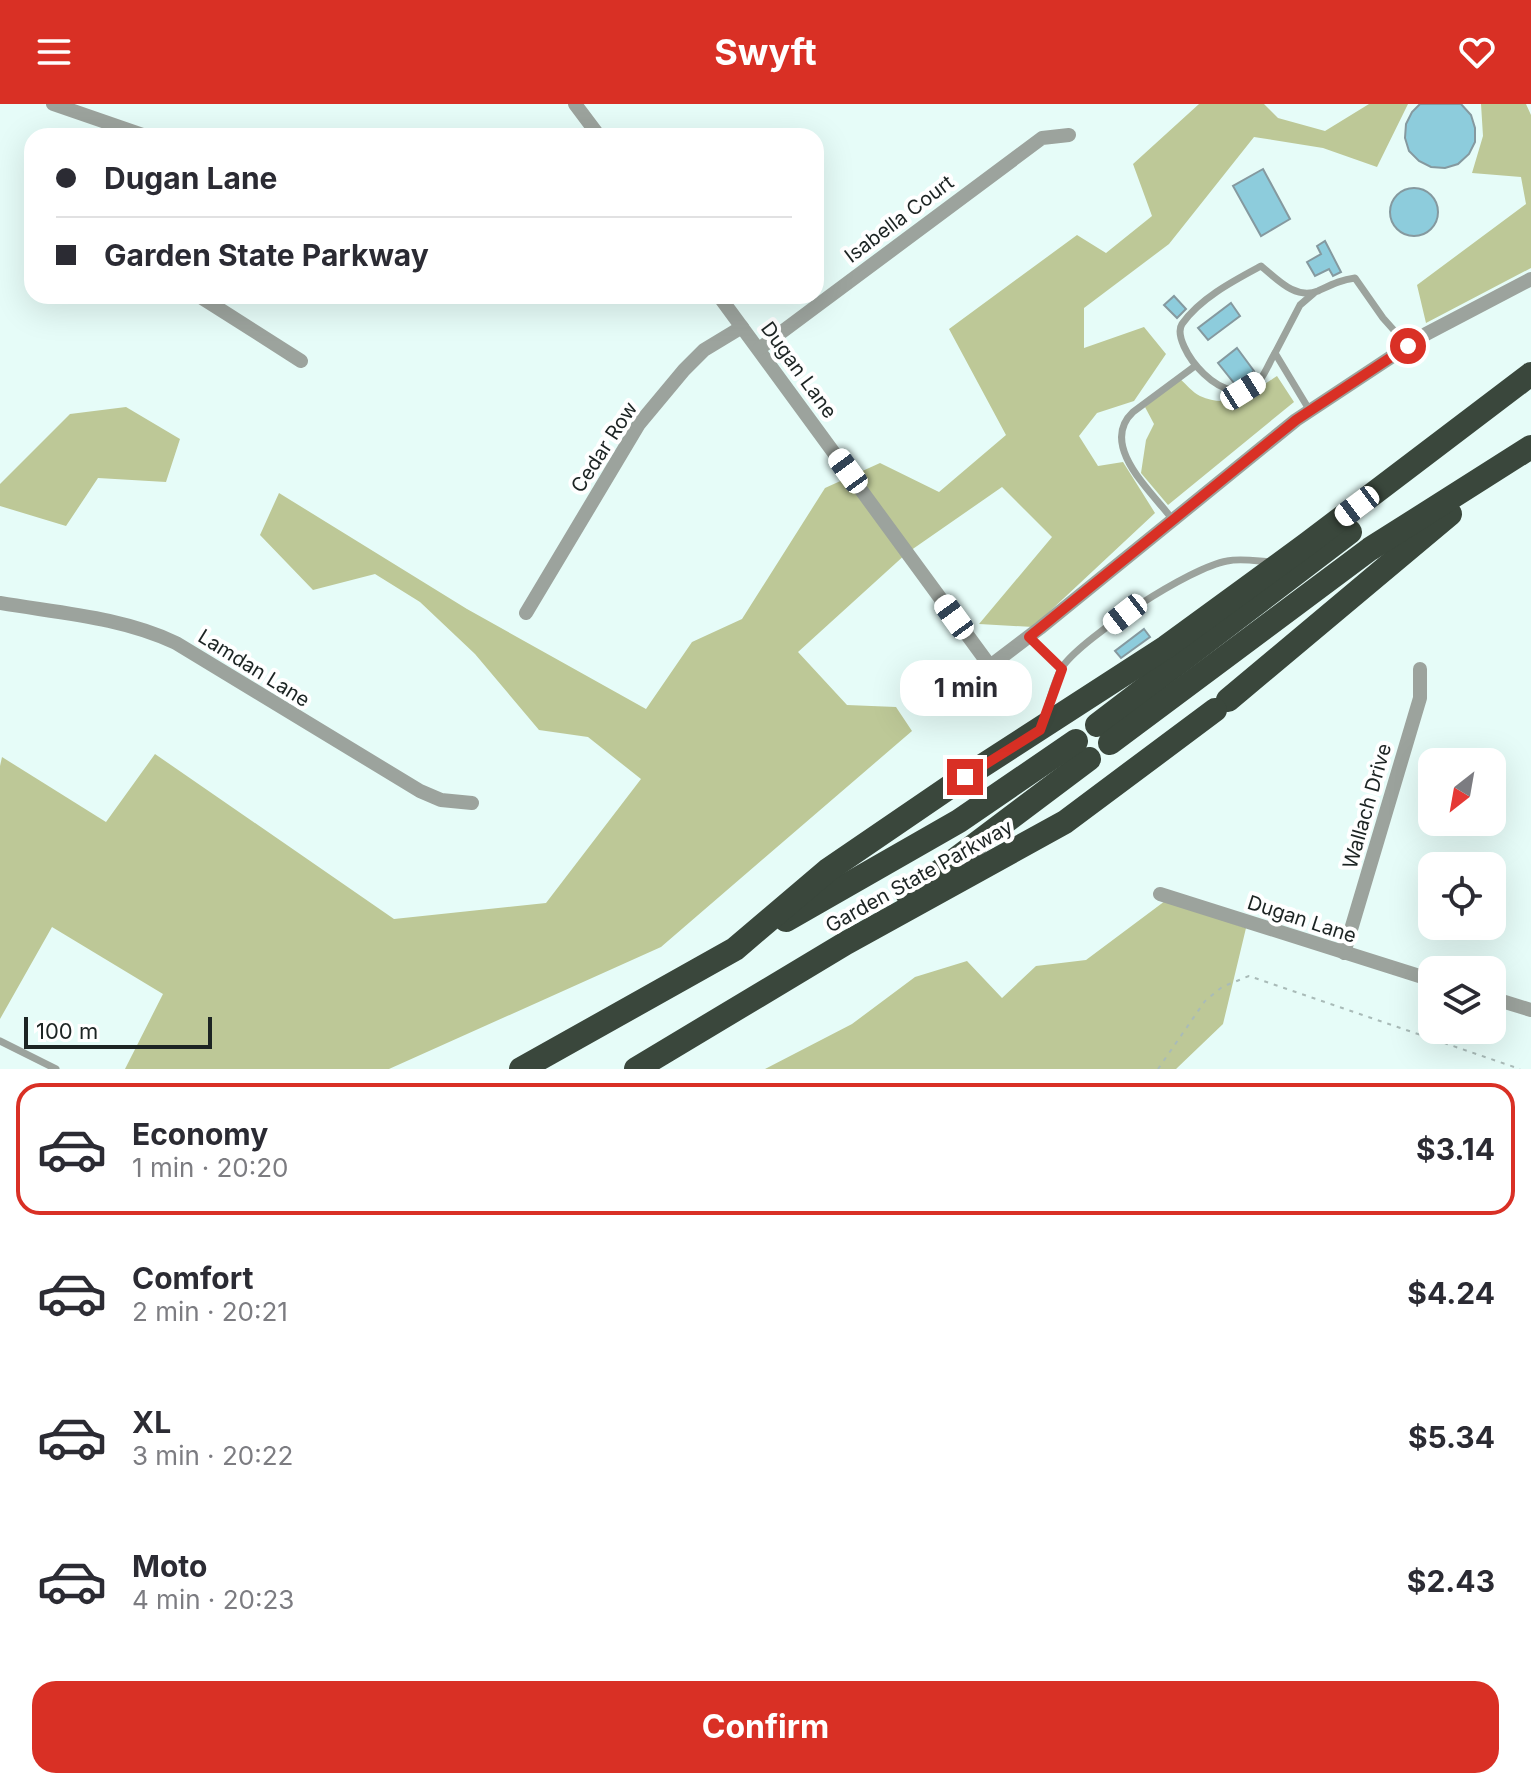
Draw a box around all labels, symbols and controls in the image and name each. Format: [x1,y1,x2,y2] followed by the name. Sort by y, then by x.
[32,30,76,74] icon: menu
[714,30,817,74] text: Swyft
[1455,30,1499,74] icon: heart
[104,160,277,196] text: Dugan Lane
[840,170,959,268] street label: Isabella Court
[104,237,429,273] text: Garden State Parkway
[756,317,842,423] street label: Dugan Lane
[1390,328,1426,364] route start
[1216,368,1270,414] car
[566,397,642,497] street label: Cedar Row
[824,445,872,497] car
[1331,482,1383,530] car
[1099,590,1151,638] car
[930,591,978,643] car
[194,624,314,712] street label: Lamdan Lane
[899,661,1031,717] callout: 1 min
[934,672,998,703] text: 1 min
[1338,741,1396,871] street label: Wallach Drive
[1418,748,1506,836] north arrow
[1418,748,1506,1044] map controls
[947,759,983,795] route end
[821,815,1017,937] street label: Garden State Parkway
[1418,852,1506,940] button: locate
[1244,890,1360,948] street label: Dugan Lane
[1418,956,1506,1044] button: layers
[24,1013,212,1049] scale bar
[36,1018,98,1044] text: 100 m
[36,1113,108,1185] icon: car
[132,1116,268,1152] text: Economy
[1416,1131,1495,1167] text: $3.14
[132,1152,288,1183] text: 1 min · 20:20
[36,1257,108,1329] icon: car
[132,1260,253,1296] text: Comfort
[1407,1275,1495,1311] text: $4.24
[132,1296,288,1327] text: 2 min · 20:21
[36,1401,108,1473] icon: car
[132,1404,171,1440] text: XL
[1408,1419,1495,1455] text: $5.34
[132,1440,293,1471] text: 3 min · 20:22
[36,1545,108,1617] icon: car
[132,1548,207,1584] text: Moto
[1407,1563,1495,1599] text: $2.43
[132,1584,294,1615] text: 4 min · 20:23
[32,1681,1499,1773] button: Confirm

